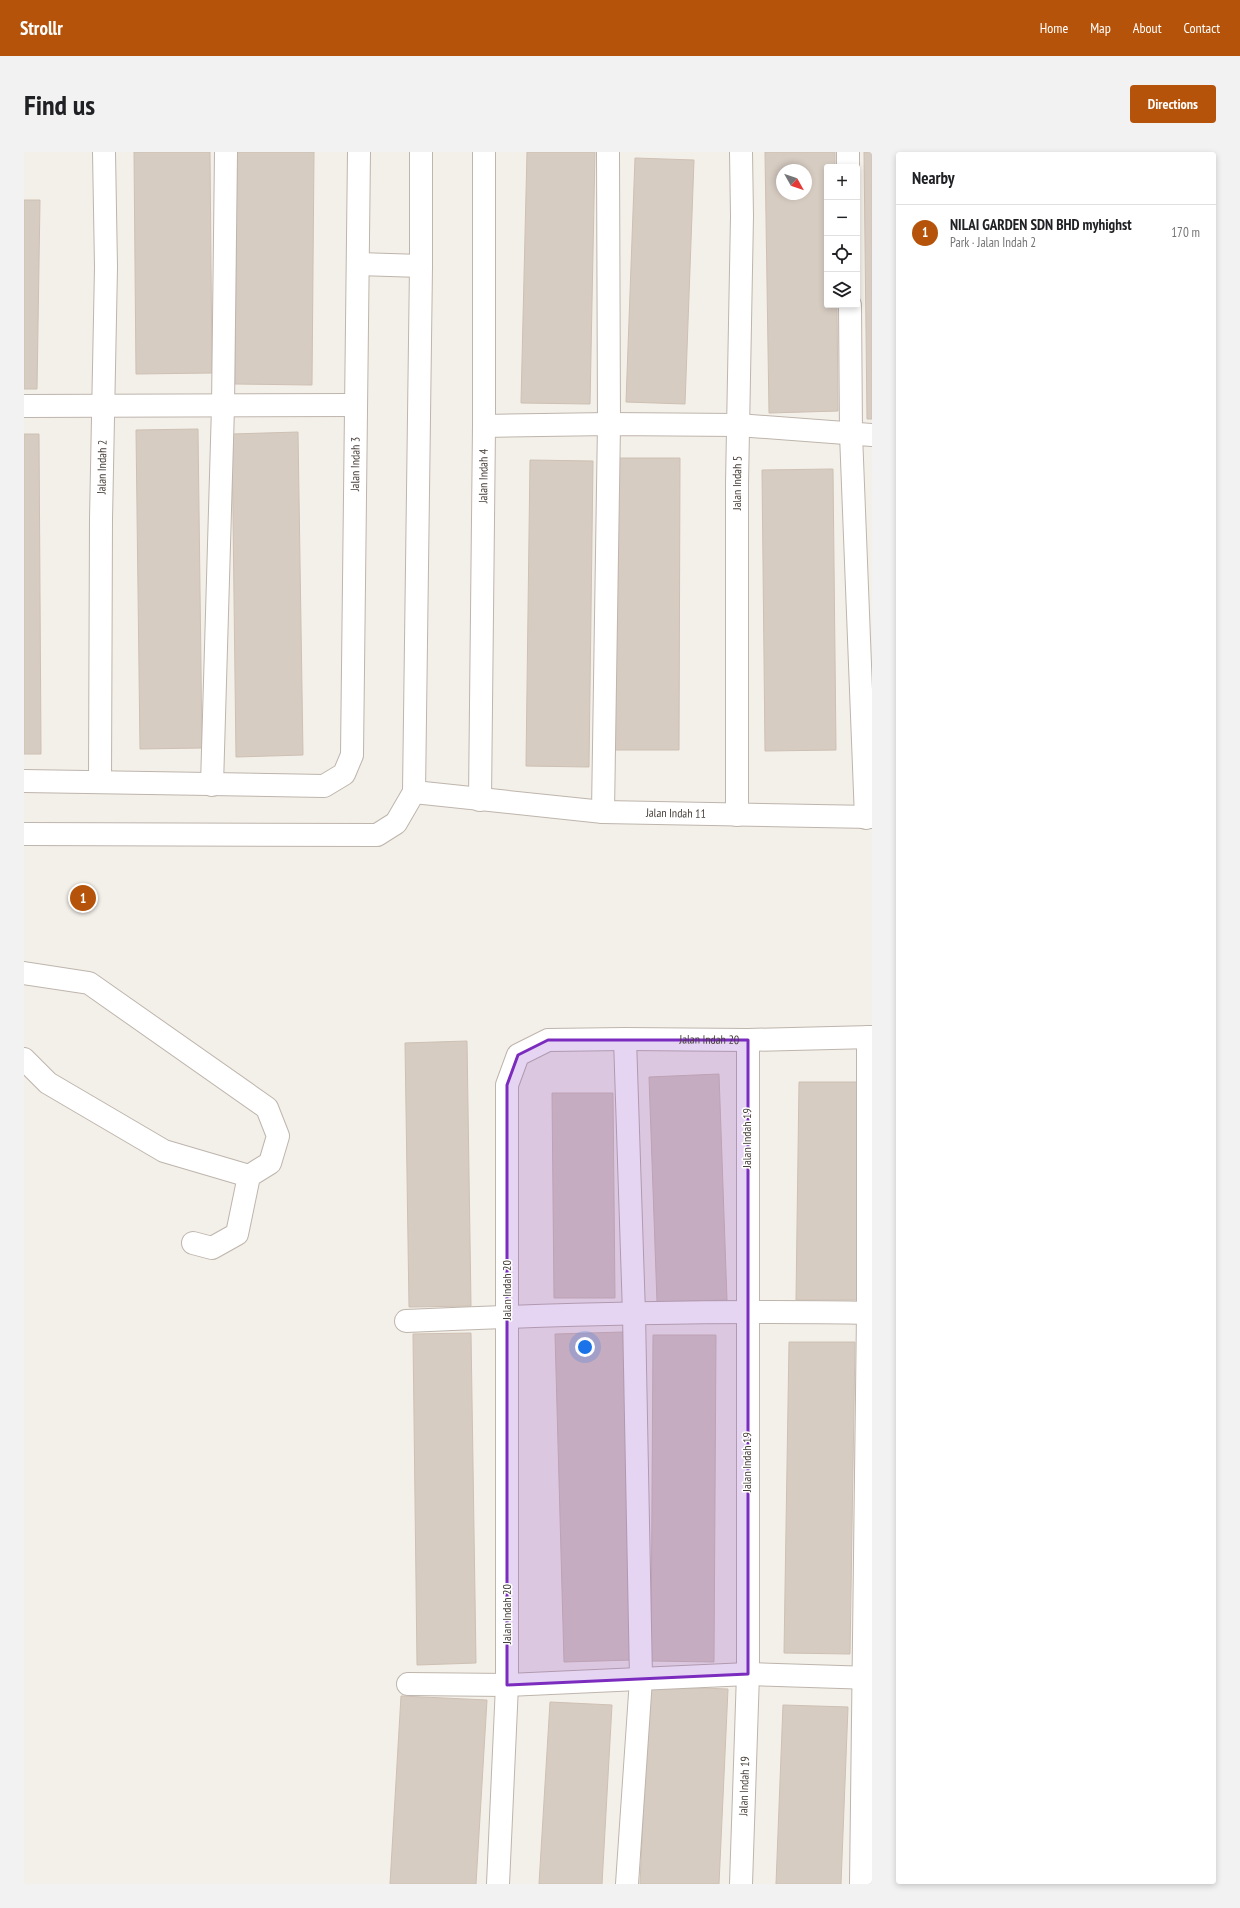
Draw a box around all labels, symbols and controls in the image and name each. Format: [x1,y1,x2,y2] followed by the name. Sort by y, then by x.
[20,16,63,40] text: Strollr
[1040,19,1068,37] text: Home
[1090,19,1111,37] text: Map
[1133,19,1162,37] text: About
[1184,19,1220,37] text: Contact
[1130,85,1216,123] button: Directions
[24,86,95,123] text: Find us
[776,164,812,200] north arrow
[824,164,860,308] map controls
[824,164,860,200] button: +
[912,167,955,189] text: Nearby
[824,200,860,236] button: −
[950,215,1132,234] text: NILAI GARDEN SDN BHD myhighst
[922,224,928,241] text: 1
[1171,224,1200,241] text: 170 m
[950,234,1036,251] text: Park · Jalan Indah 2
[824,236,860,272] button: locate
[824,272,860,308] button: layers
[347,437,363,492] street label: Jalan Indah 3
[93,440,110,495] street label: Jalan Indah 2
[475,448,491,504] street label: Jalan Indah 4
[729,456,745,511] street label: Jalan Indah 5
[645,805,706,821] street label: Jalan Indah 11
[70,883,96,913] pin: 1
[678,1031,739,1047] street label: Jalan Indah 20
[739,1108,754,1169] street label: Jalan Indah 19
[499,1260,514,1321] street label: Jalan Indah 20
[575,1337,595,1357] your location
[739,1432,754,1493] street label: Jalan Indah 19
[499,1584,514,1645] street label: Jalan Indah 20
[735,1756,752,1817] street label: Jalan Indah 19

